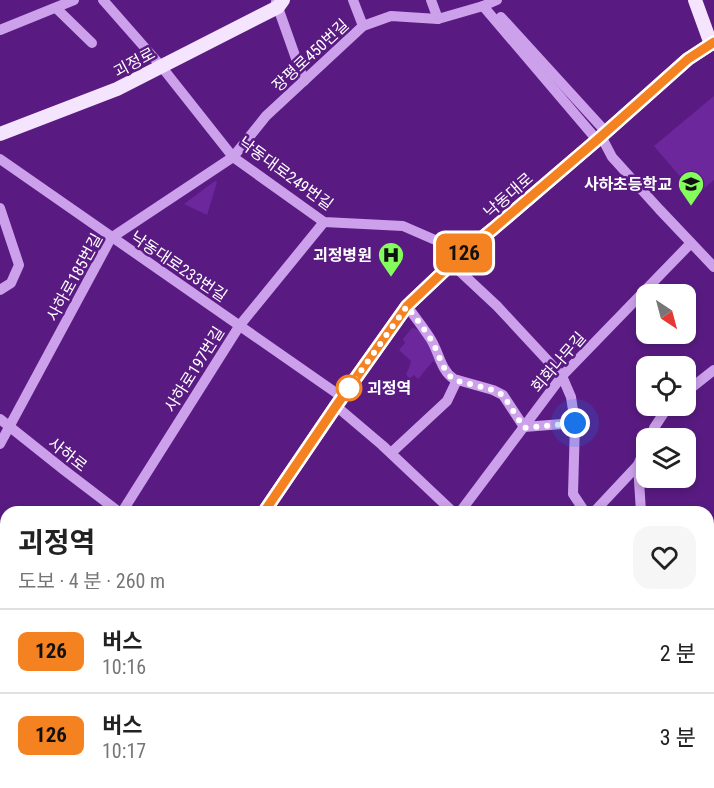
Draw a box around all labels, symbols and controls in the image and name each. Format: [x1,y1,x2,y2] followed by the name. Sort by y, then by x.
[268,15,352,95] street label: 장평로450번길
[110,44,158,81] street label: 괴정로
[235,133,337,214] street label: 낙동대로249번길
[480,169,537,222] street label: 낙동대로
[676,169,706,207] school or university icon: 사하초등학교
[584,175,672,194] place label: 사하초등학교
[127,227,230,306] street label: 낙동대로233번길
[43,230,106,324] street label: 사하로185번길
[430,234,498,272] line badge: 126
[376,240,406,278] hospital icon: 괴정병원
[448,241,480,265] text: 126
[313,246,372,265] place label: 괴정병원
[636,284,696,344] north arrow
[636,284,696,488] map controls
[161,323,228,416] street label: 사하로197번길
[527,328,590,396] street label: 회화나무길
[636,356,696,416] button: locate
[336,375,362,401] marker: 괴정역
[367,379,411,398] place label: 괴정역
[560,408,590,438] your location
[636,428,696,488] button: layers
[44,433,91,476] street label: 사하로
[18,526,95,559] text: 괴정역
[633,526,696,589] button: heart
[18,569,165,593] text: 도보 · 4 분 · 260 m
[102,629,142,654] text: 버스
[35,639,67,663] text: 126
[660,641,696,666] text: 2 분
[102,655,146,679] text: 10:16
[102,713,142,738] text: 버스
[35,723,67,747] text: 126
[660,725,696,750] text: 3 분
[102,739,146,763] text: 10:17

